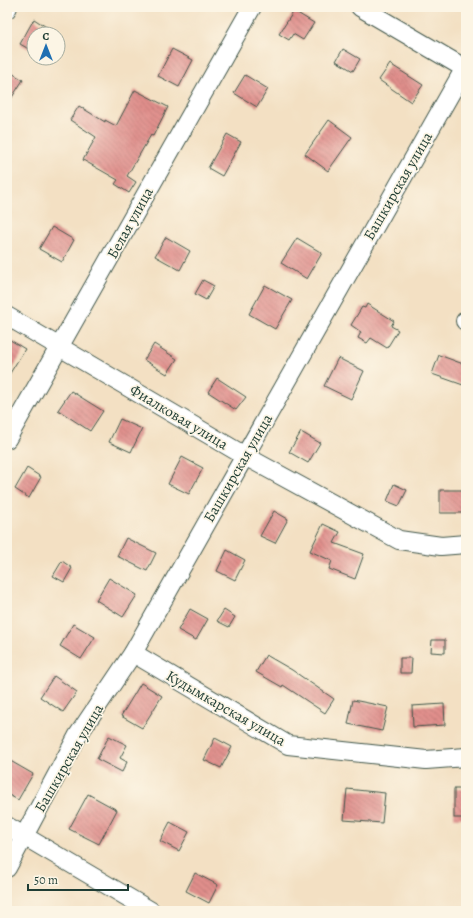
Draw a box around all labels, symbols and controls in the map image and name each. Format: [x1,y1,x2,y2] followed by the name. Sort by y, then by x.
[26,26,66,66] north arrow
[43,29,50,44] text: С
[359,128,437,244] street label: Башкирская улица
[102,184,158,262] street label: Белая улица
[126,380,232,454] street label: Фиалковая улица
[199,410,277,526] street label: Башкирская улица
[163,666,290,750] street label: Кудымкарская улица
[30,700,108,816] street label: Башкирская улица
[28,866,128,892] scale bar
[34,872,58,888] text: 50 m

